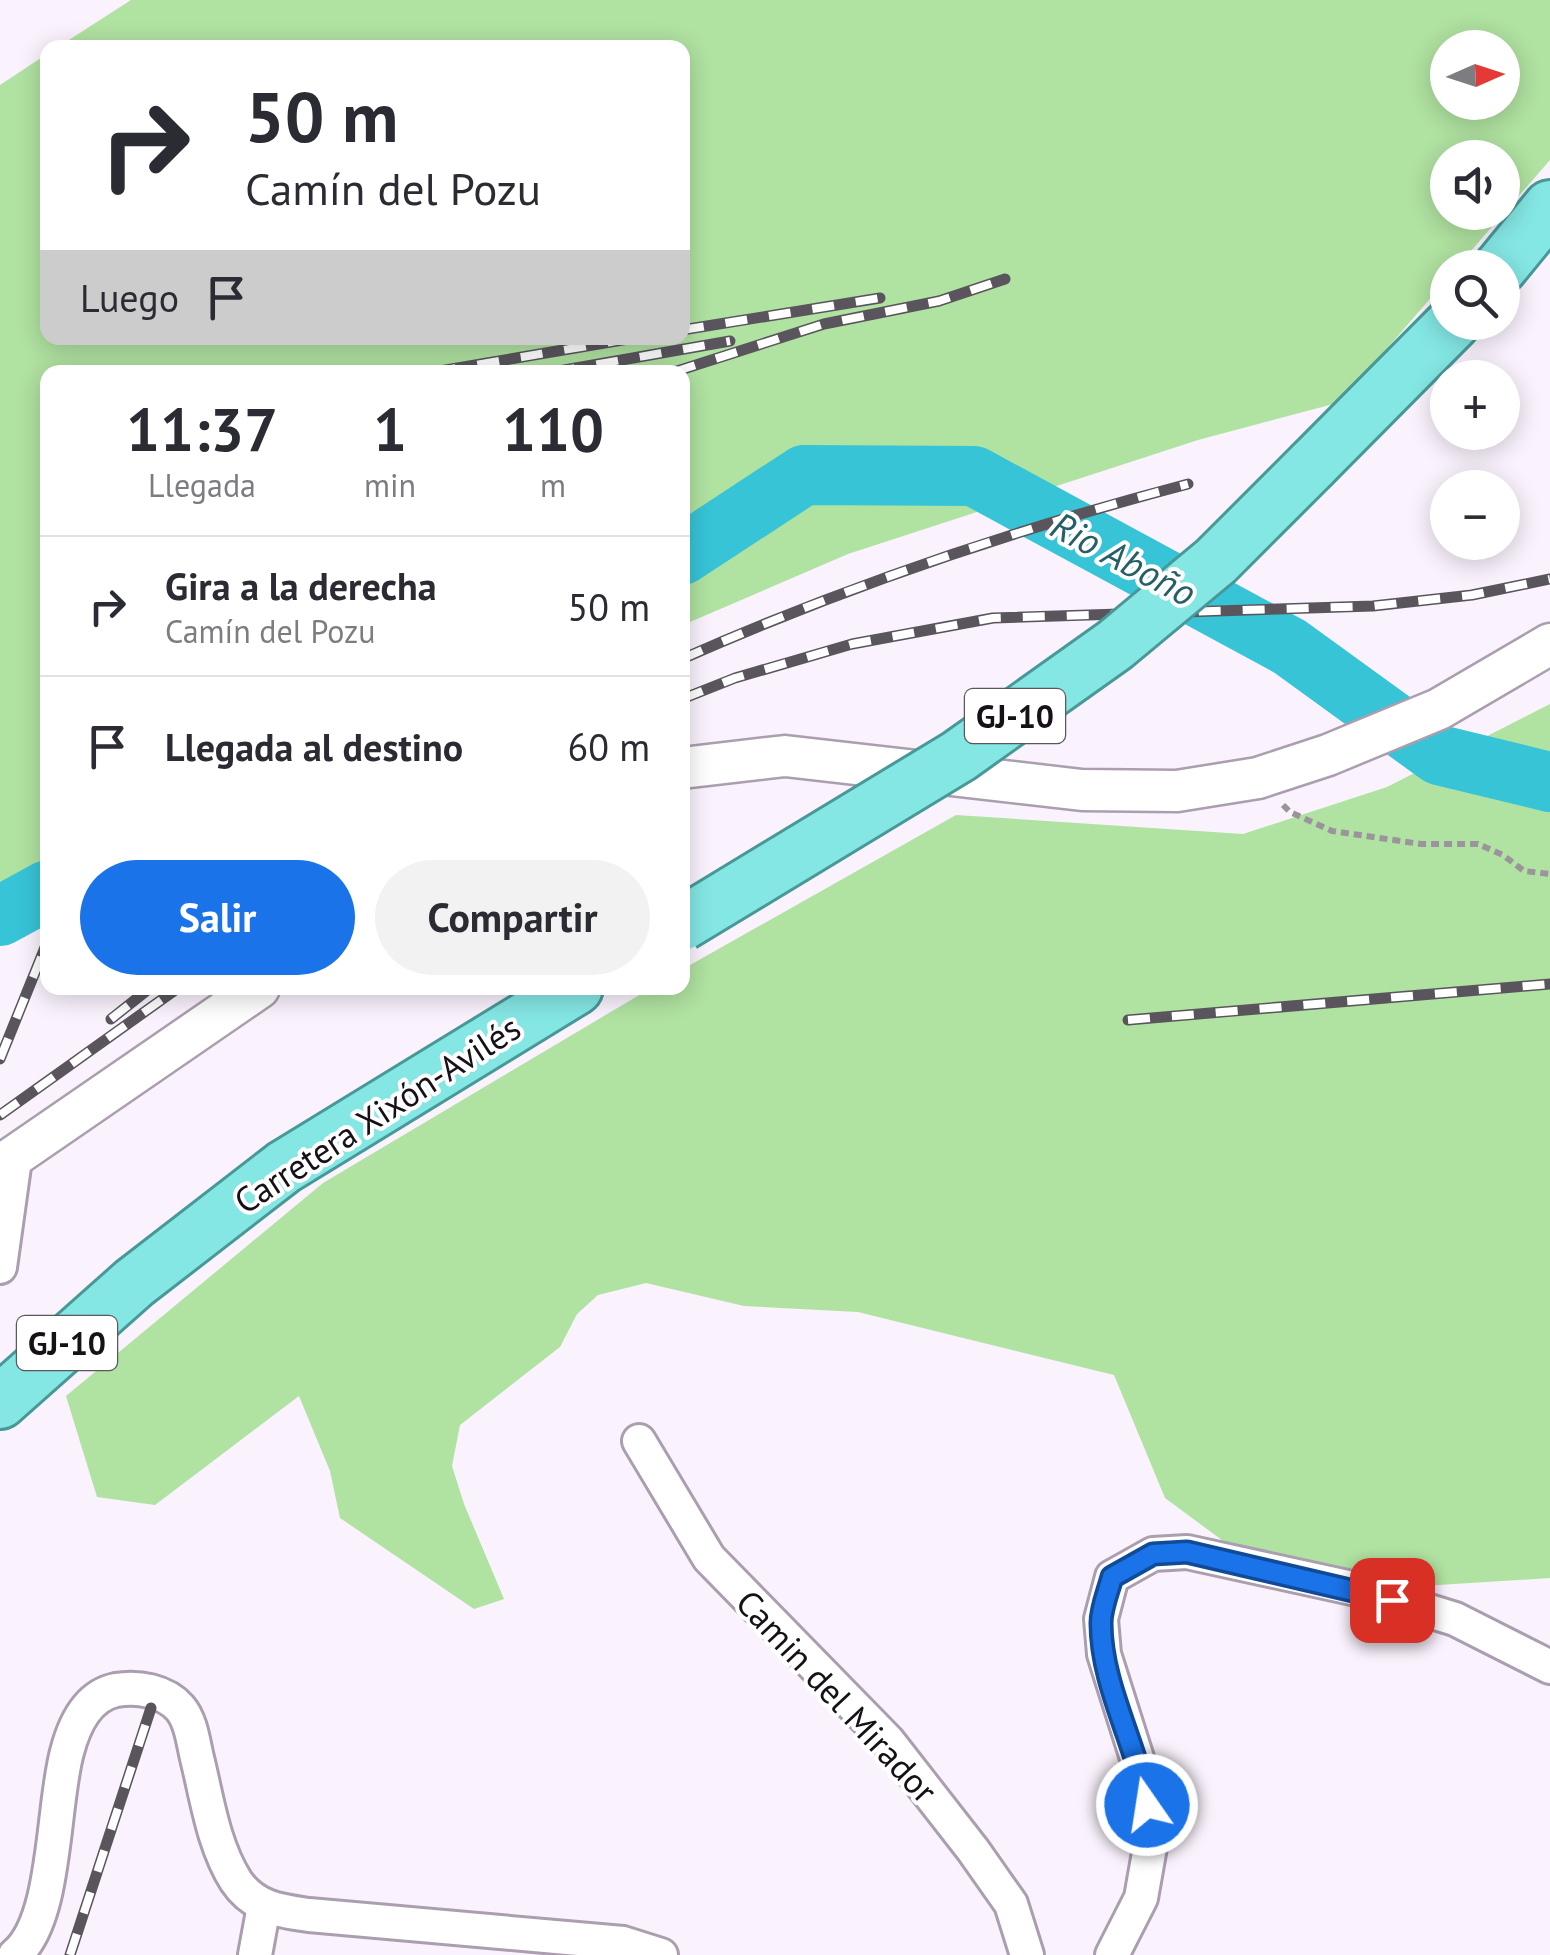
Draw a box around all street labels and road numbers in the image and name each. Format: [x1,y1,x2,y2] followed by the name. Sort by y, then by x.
[965,689,1065,743] road number: GJ-10
[225,1004,529,1224] street label: Carretera Xixón-Avilés
[17,1316,117,1370] road number: GJ-10
[726,1580,948,1812] street label: Camin del Mirador

